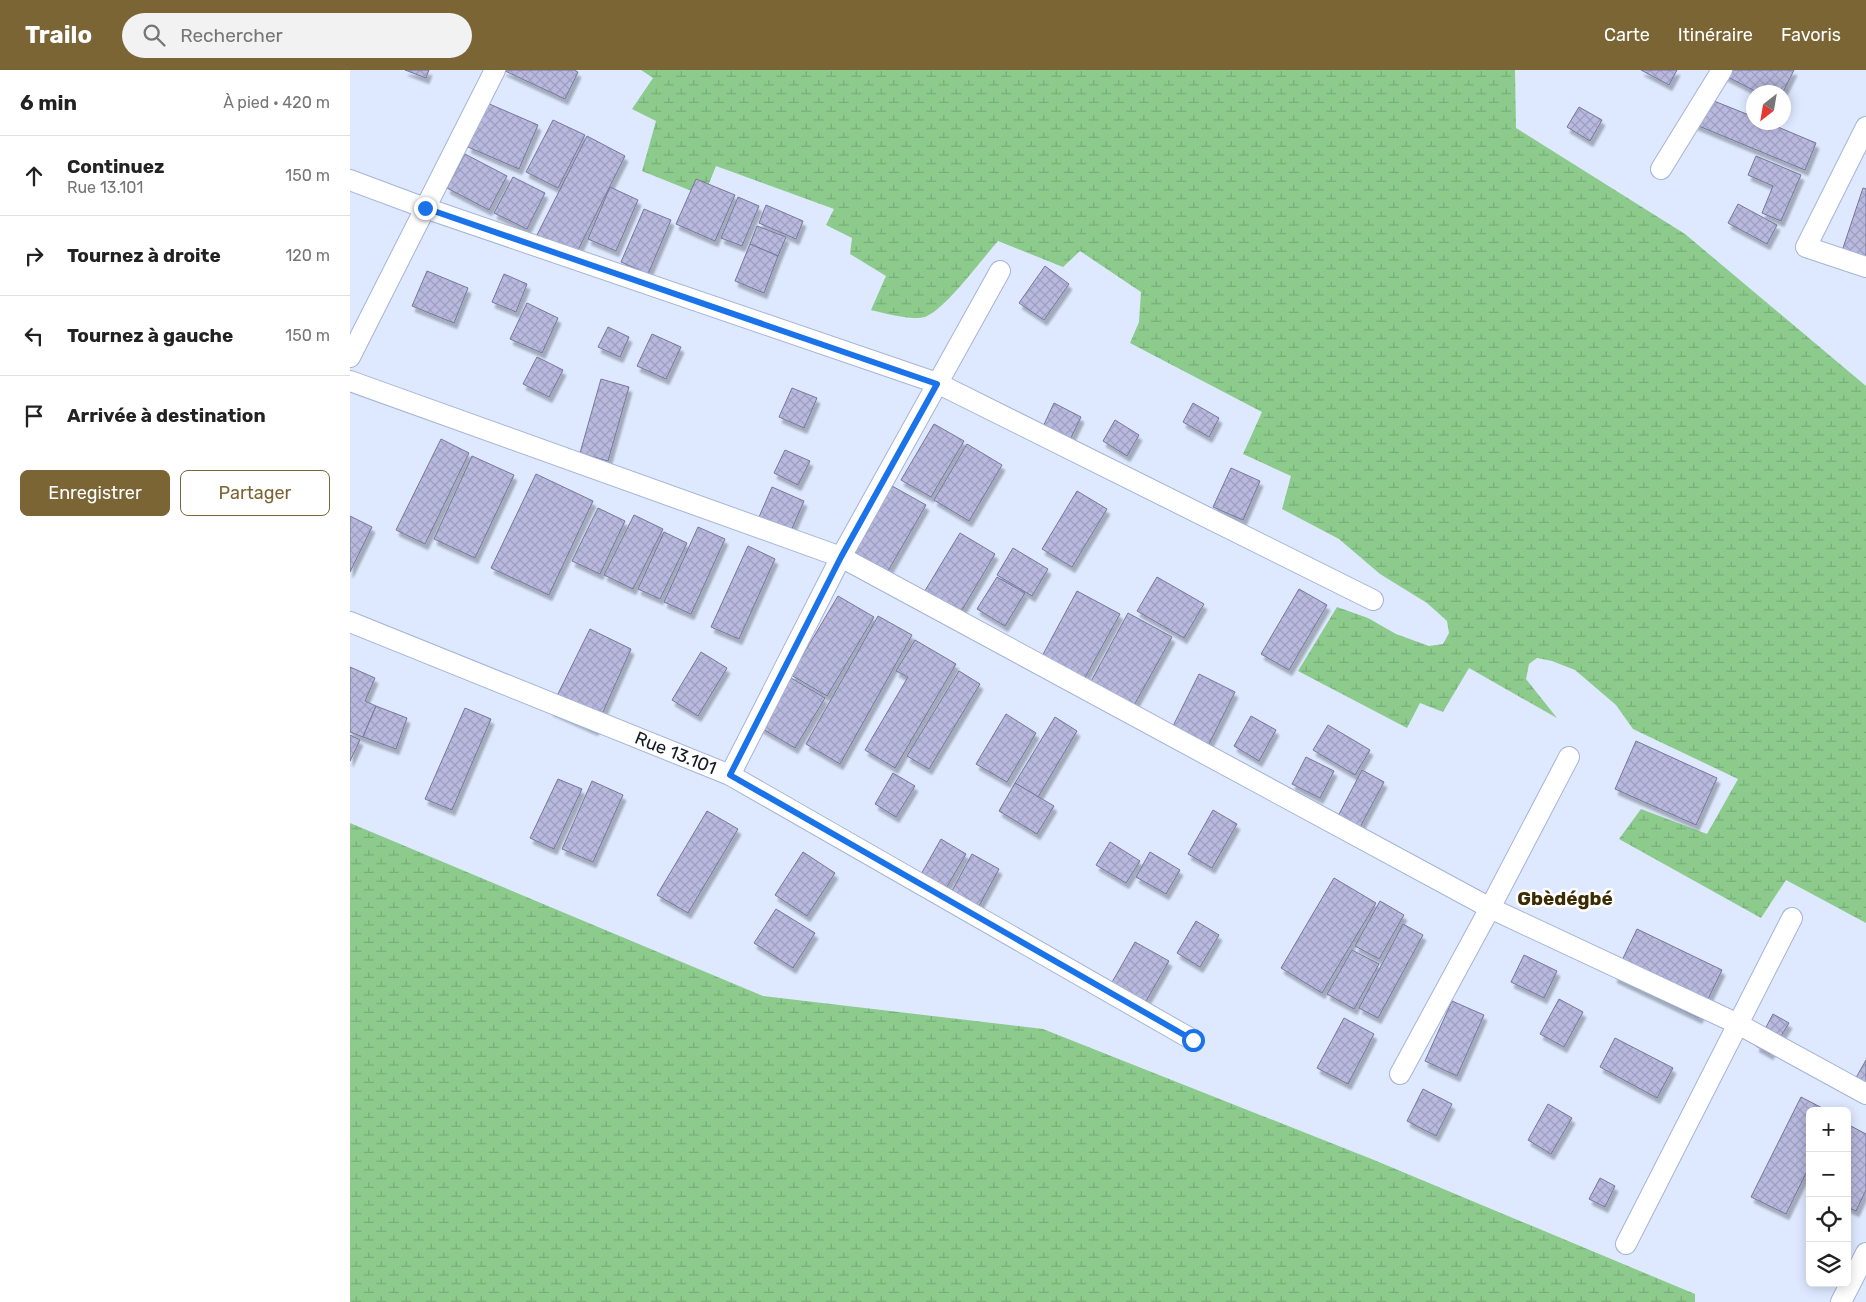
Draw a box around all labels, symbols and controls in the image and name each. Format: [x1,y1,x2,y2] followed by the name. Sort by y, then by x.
[122,13,472,58] search box
[25,21,92,49] text: Trailo
[140,21,168,49] icon: search
[180,24,283,47] text: Rechercher
[1604,24,1650,46] text: Carte
[1678,24,1753,46] text: Itinéraire
[1781,24,1841,46] text: Favoris
[1746,85,1791,130] north arrow
[20,90,77,115] text: 6 min
[223,93,330,112] text: À pied · 420 m
[67,155,165,178] text: Continuez
[20,162,48,190] icon: ahead
[285,166,330,185] text: 150 m
[67,178,143,197] text: Rue 13.101
[414,197,437,220] route end
[20,242,48,270] icon: right
[67,244,221,267] text: Tournez à droite
[285,246,330,265] text: 120 m
[20,322,48,350] icon: left
[67,324,233,347] text: Tournez à gauche
[285,326,330,345] text: 150 m
[20,402,48,430] icon: arrive
[67,404,266,427] text: Arrivée à destination
[20,470,170,516] button: Enregistrer
[180,470,330,516] button: Partager
[632,727,720,779] street label: Rue 13.101
[1517,887,1613,910] district label: Gbèdégbé
[1182,1029,1205,1052] route start
[1806,1107,1851,1287] map controls
[1806,1107,1851,1152] button: +
[1806,1152,1851,1197] button: −
[1806,1197,1851,1242] button: locate
[1806,1242,1851,1287] button: layers

